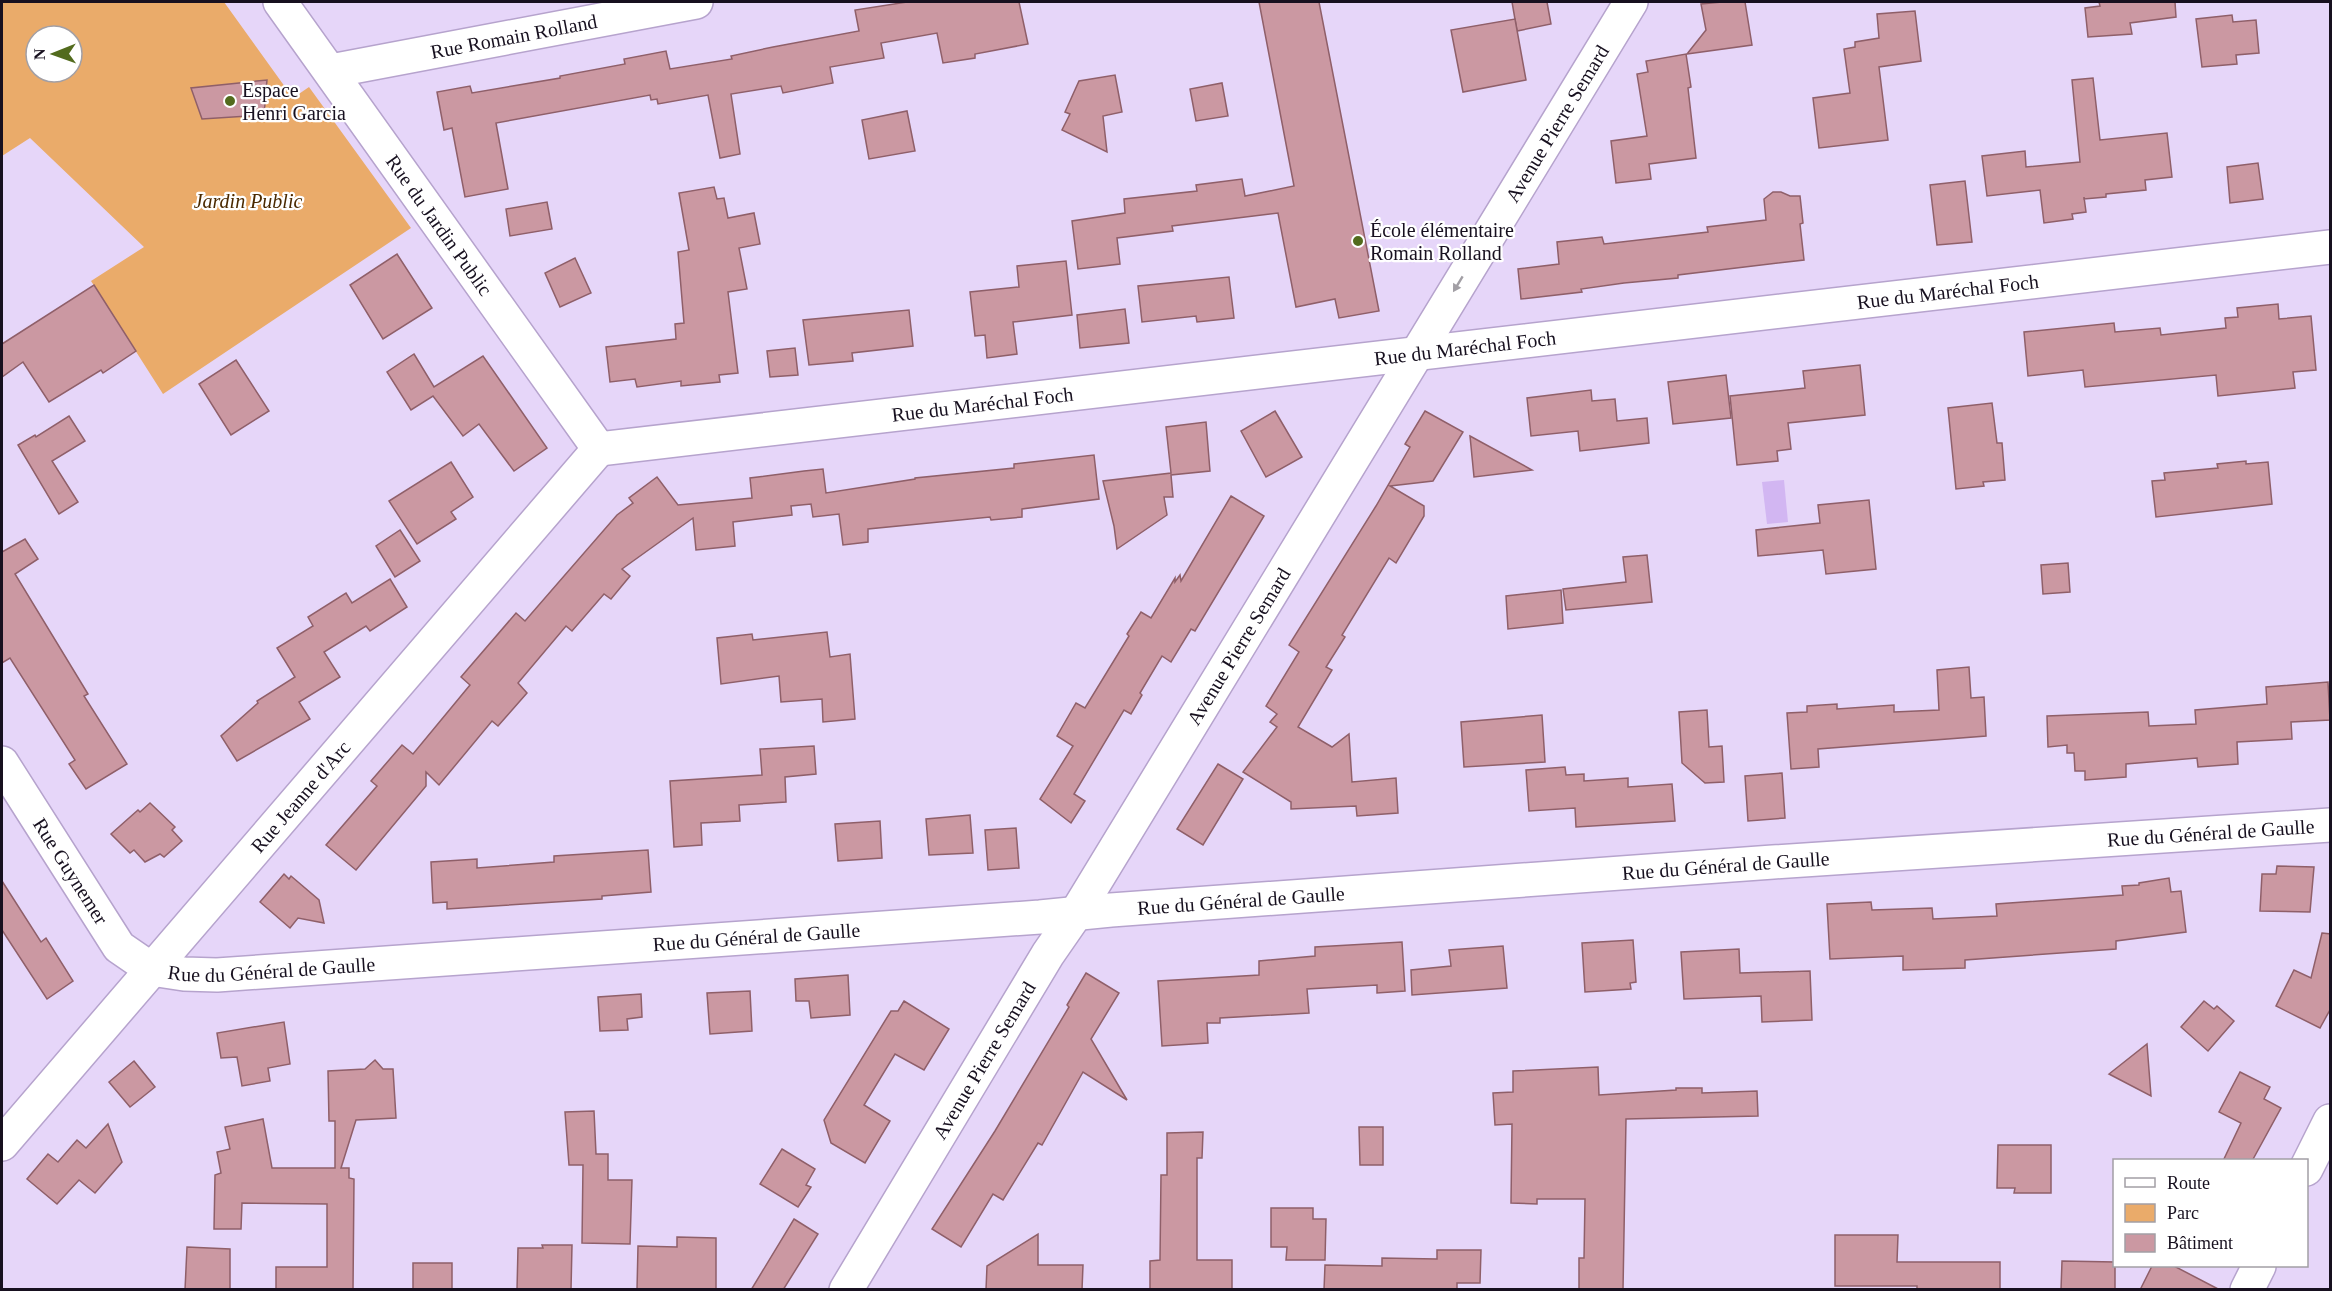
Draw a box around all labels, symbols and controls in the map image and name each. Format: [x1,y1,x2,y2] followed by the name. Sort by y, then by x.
[429,10,599,63] street label: Rue Romain Rolland
[24,24,84,84] north arrow
[1501,41,1613,206] street label: Avenue Pierre Semard
[31,48,48,60] text: N
[242,79,346,124] place label: Espace Henri Garcia
[223,94,237,108] marker: Espace Henri Garcia
[382,151,497,300] street label: Rue du Jardin Public
[194,190,302,212] park label: Jardin Public
[1370,219,1514,264] place label: École élémentaire Romain Rolland
[1351,234,1365,248] marker: École élémentaire Romain Rolland
[1856,270,2040,313] street label: Rue du Maréchal Foch
[1453,276,1464,292] one-way arrow
[1373,326,1557,369] street label: Rue du Maréchal Foch
[890,383,1074,426] street label: Rue du Maréchal Foch
[1182,564,1295,729] street label: Avenue Pierre Semard
[246,736,355,857] street label: Rue Jeanne d'Arc
[29,814,113,929] street label: Rue Guynemer
[2106,815,2315,851] street label: Rue du Général de Gaulle
[1621,847,1830,884] street label: Rue du Général de Gaulle
[1137,882,1346,919] street label: Rue du Général de Gaulle
[652,919,861,955] street label: Rue du Général de Gaulle
[166,953,376,986] street label: Rue du Général de Gaulle
[928,978,1040,1143] street label: Avenue Pierre Semard
[2113,1159,2308,1267] legend
[2167,1173,2210,1193] text: Route
[2167,1203,2199,1223] text: Parc
[2167,1233,2233,1253] text: Bâtiment

